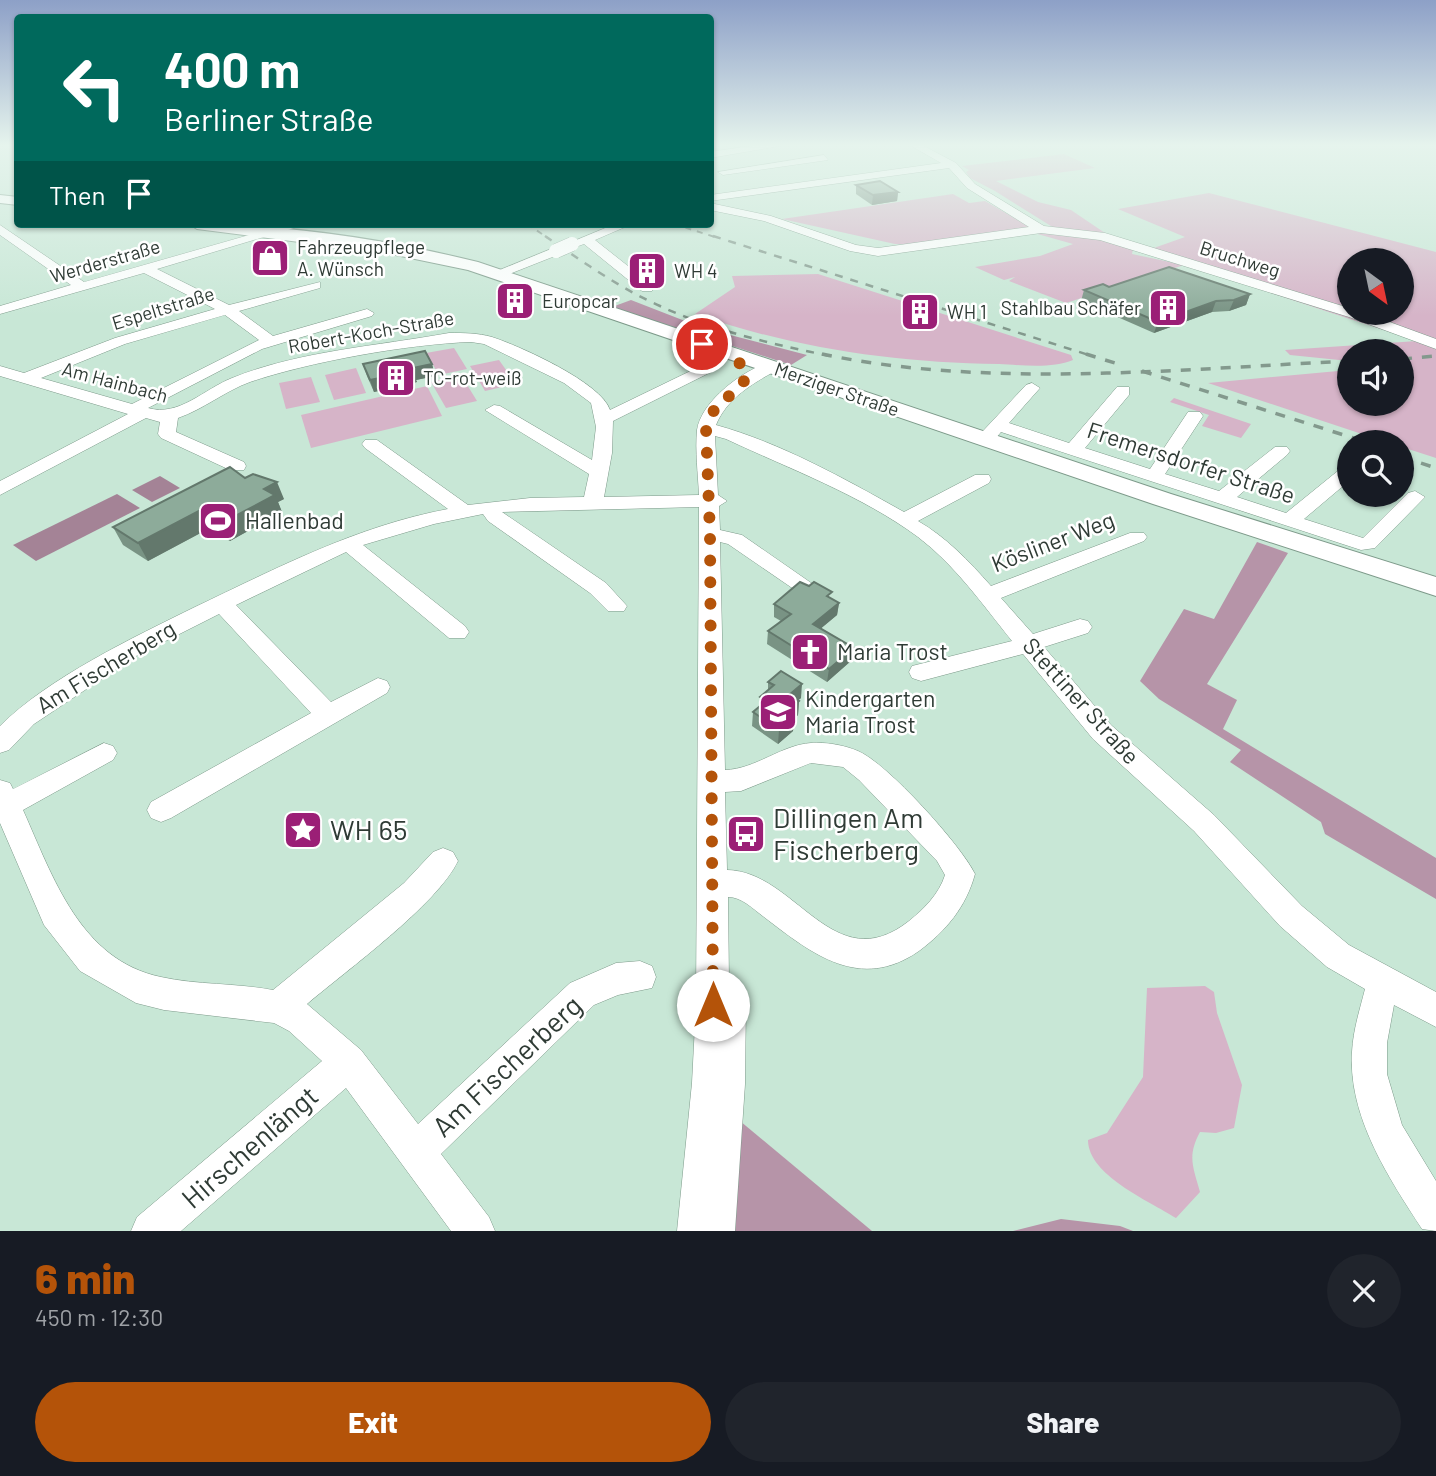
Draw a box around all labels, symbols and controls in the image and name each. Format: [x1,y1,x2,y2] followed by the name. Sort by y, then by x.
[164,39,300,98] text: 400 m
[49,42,140,133] icon: left
[164,99,374,137] text: Berliner Straße
[120,175,158,213] icon: arrive
[49,179,106,210] text: Then
[47,234,163,287] street label: Werderstraße
[297,235,425,280] place label: Fahrzeugpflege A. Wünsch
[1197,235,1283,282] street label: Bruchweg
[249,237,291,279] shop icon: Fahrzeugpflege A. Wünsch
[1337,248,1414,326] north arrow
[1337,248,1414,507] map controls
[626,250,668,292] building icon: WH 4
[674,259,717,282] place label: WH 4
[494,280,536,322] building icon: Europcar
[109,281,217,334] street label: Espeltstraße
[1147,287,1189,329] building icon: Stahlbau Schäfer
[542,289,618,312] place label: Europcar
[899,291,941,333] building icon: WH 1
[1001,296,1141,319] place label: Stahlbau Schäfer
[947,300,987,323] place label: WH 1
[286,306,456,357] street label: Robert-Koch-Straße
[672,314,732,374] pin
[683,325,721,363] icon: arrive
[1337,339,1414,416] button: sound
[60,356,170,407] street label: Am Hainbach
[772,356,903,421] street label: Merziger Straße
[375,357,417,399] building icon: TC-rot-weiß
[423,366,522,389] place label: TC-rot-weiß
[1084,415,1299,509] street label: Fremersdorfer Straße
[1337,430,1414,507] button: search
[197,500,239,542] sports icon: Hallenbad
[987,505,1118,577] street label: Kösliner Weg
[245,506,344,534] place label: Hallenbad
[31,614,180,719] street label: Am Fischerberg
[789,631,831,673] church icon: Maria Trost
[1018,631,1146,769] street label: Stettiner Straße
[837,637,948,665] place label: Maria Trost
[805,684,936,738] place label: Kindergarten Maria Trost
[757,691,799,733] school or university icon: Kindergarten Maria Trost
[773,800,923,866] place label: Dillingen Am Fischerberg
[282,809,324,851] place icon: WH 65
[330,812,407,846] place label: WH 65
[725,813,767,855] bus stop icon: Dillingen Am Fischerberg
[676,968,750,1042] position arrow
[425,987,588,1143] street label: Am Fischerberg
[174,1078,324,1215] street label: Hirschenlängt
[35,1252,135,1302] text: 6 min
[1327,1254,1401,1328] button: close
[35,1303,163,1331] text: 450 m · 12:30
[35,1382,711,1462] button: Exit
[725,1382,1401,1462] button: Share

